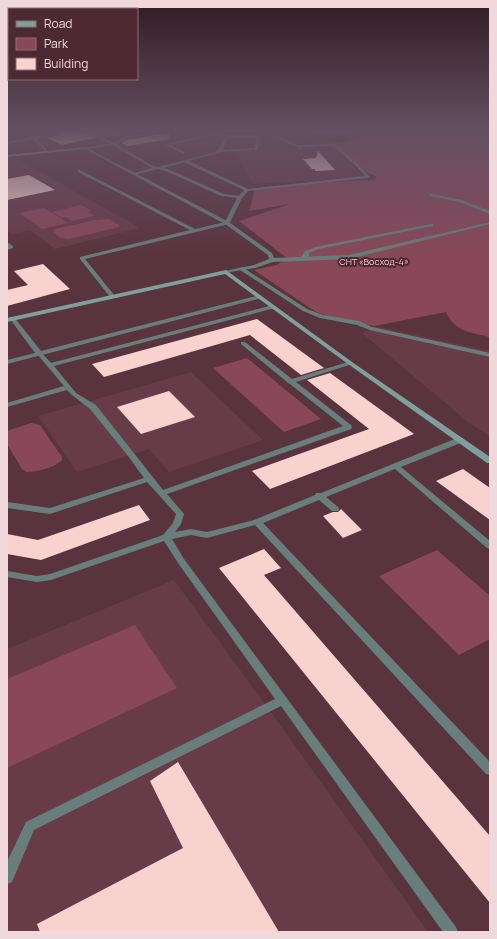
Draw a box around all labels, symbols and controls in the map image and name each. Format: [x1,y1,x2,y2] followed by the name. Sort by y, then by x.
[8,8,138,80] legend
[44,15,72,32] text: Road
[44,35,69,52] text: Park
[44,55,88,72] text: Building
[339,255,409,268] park label: СНТ «Восход-4»

